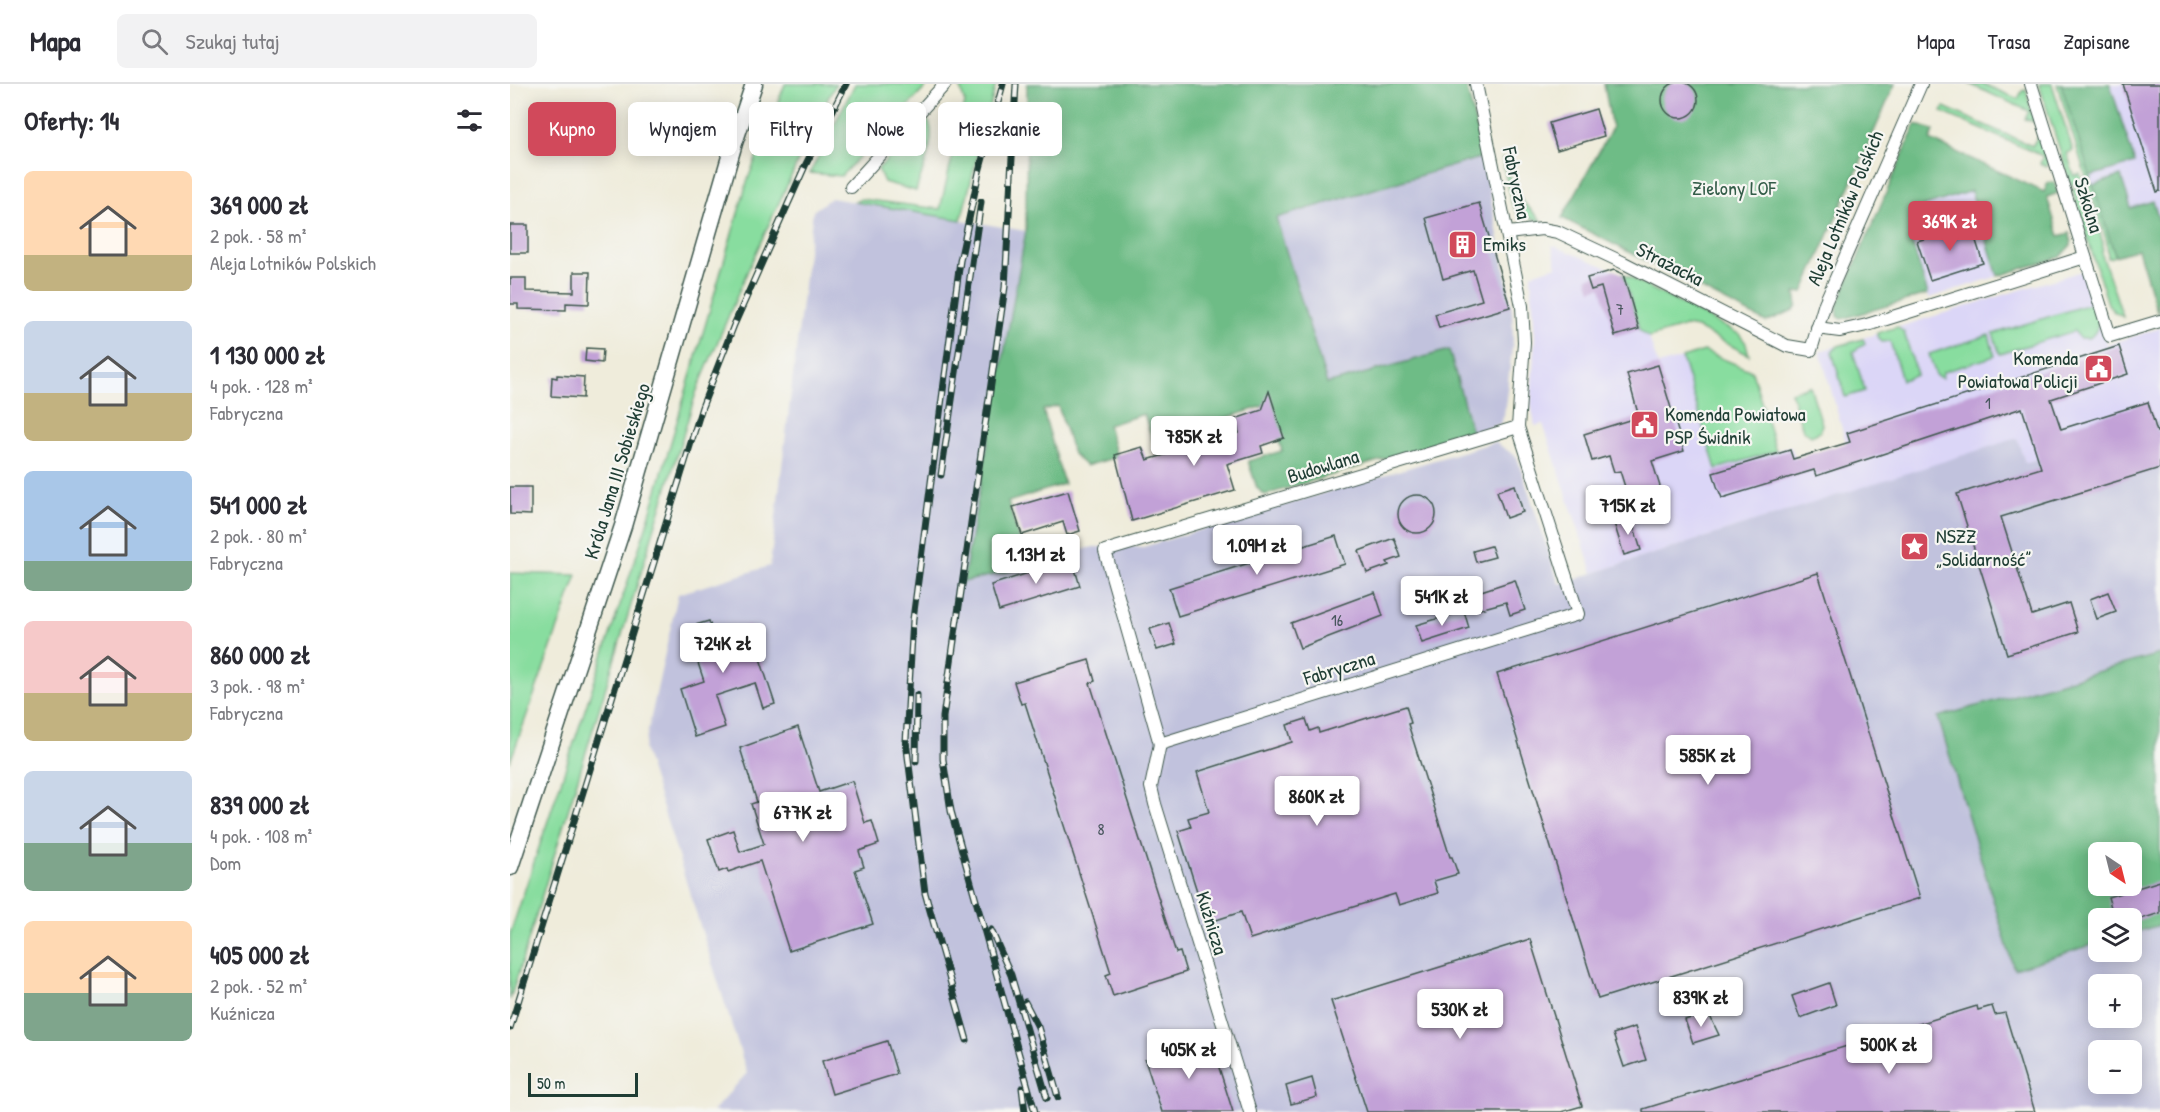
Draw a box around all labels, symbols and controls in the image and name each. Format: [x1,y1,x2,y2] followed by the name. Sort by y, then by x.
[117,14,537,68] search box
[30,22,81,60] text: Mapa
[138,25,171,58] icon: search
[186,26,280,56] text: Szukaj tutaj
[1917,27,1955,56] text: Mapa
[1988,27,2030,56] text: Trasa
[2063,27,2130,56] text: Zapisane
[528,102,616,156] chip: Kupno
[628,102,737,156] chip: Wynajem
[749,102,834,156] chip: Filtry
[846,102,926,156] chip: Nowe
[938,102,1062,156] chip: Mieszkanie
[24,103,119,138] text: Oferty: 14
[453,104,486,137] icon: filters
[1800,126,1889,289] street label: Aleja Lotników Polskich
[1496,143,1538,222] street label: Fabryczna
[1692,174,1777,201] park label: Zielony LOF
[2068,174,2111,236] street label: Szkolna
[210,187,309,222] text: 369 000 zł
[72,195,144,267] icon: home
[1895,201,2005,252] pin: 369K zł
[1922,207,1978,234] text: 369K zł
[210,222,306,249] text: 2 pok. · 58 m²
[1446,228,1478,260] building icon: Emiks
[1483,230,1526,257] place label: Emiks
[1632,235,1709,292] street label: Strażacka
[210,249,376,276] text: Aleja Lotników Polskich
[1616,298,1624,320] house number: 7
[210,337,326,372] text: 1 130 000 zł
[1958,344,2078,394] place label: Komenda Powiatowa Policji
[72,345,144,417] icon: home
[2083,353,2115,385] public building icon: Komenda Powiatowa Policji
[210,372,313,399] text: 4 pok. · 128 m²
[577,380,656,562] street label: Króla Jana III Sobieskiego
[1985,392,1991,414] house number: 1
[210,399,283,426] text: Fabryczna
[1665,400,1806,450] place label: Komenda Powiatowa PSP Świdnik
[1628,409,1660,441] public building icon: Komenda Powiatowa PSP Świdnik
[1139,416,1249,467] pin: 785K zł
[1165,422,1223,449] text: 785K zł
[1284,442,1362,489] street label: Budowlana
[1573,485,1683,536] pin: 715K zł
[210,487,308,522] text: 541 000 zł
[1600,491,1656,518] text: 715K zł
[72,495,144,567] icon: home
[210,522,307,549] text: 2 pok. · 80 m²
[1936,522,2031,572] place label: NSZZ „Solidarność”
[1195,525,1319,576] pin: 1.09M zł
[1227,531,1287,558] text: 1.09M zł
[1899,531,1931,563] place icon: NSZZ „Solidarność”
[974,534,1098,585] pin: 1.13M zł
[1006,540,1066,567] text: 1.13M zł
[210,549,283,576] text: Fabryczna
[1387,576,1497,627] pin: 541K zł
[1415,582,1469,609] text: 541K zł
[1331,609,1343,631] house number: 16
[668,623,778,674] pin: 724K zł
[694,629,752,656] text: 724K zł
[210,637,311,672] text: 860 000 zł
[1299,644,1378,691] street label: Fabryczna
[72,645,144,717] icon: home
[210,672,305,699] text: 3 pok. · 98 m²
[210,699,283,726] text: Fabryczna
[1653,735,1763,786] pin: 585K zł
[1680,741,1736,768] text: 585K zł
[1262,776,1372,827] pin: 860K zł
[1289,782,1345,809] text: 860K zł
[210,787,310,822] text: 839 000 zł
[748,792,858,843] pin: 677K zł
[72,795,144,867] icon: home
[774,798,833,825] text: 677K zł
[1098,818,1105,840] house number: 8
[210,822,312,849] text: 4 pok. · 108 m²
[2088,842,2142,896] north arrow
[2088,842,2142,1094] map controls
[210,849,241,876] text: Dom
[1190,888,1235,958] street label: Kuźnicza
[2088,908,2142,962] button: layers
[210,937,310,972] text: 405 000 zł
[72,945,144,1017] icon: home
[210,972,307,999] text: 2 pok. · 52 m²
[2088,974,2142,1028] button: +
[1646,977,1756,1028] pin: 839K zł
[1673,983,1729,1010] text: 839K zł
[1405,989,1515,1040] pin: 530K zł
[1431,995,1489,1022] text: 530K zł
[210,999,275,1026] text: Kuźnicza
[1834,1024,1944,1075] pin: 500K zł
[1134,1029,1244,1080] pin: 405K zł
[1860,1030,1918,1057] text: 500K zł
[1161,1035,1217,1062] text: 405K zł
[2088,1040,2142,1094] button: −
[528,1070,638,1098] scale bar
[537,1072,566,1094] text: 50 m

